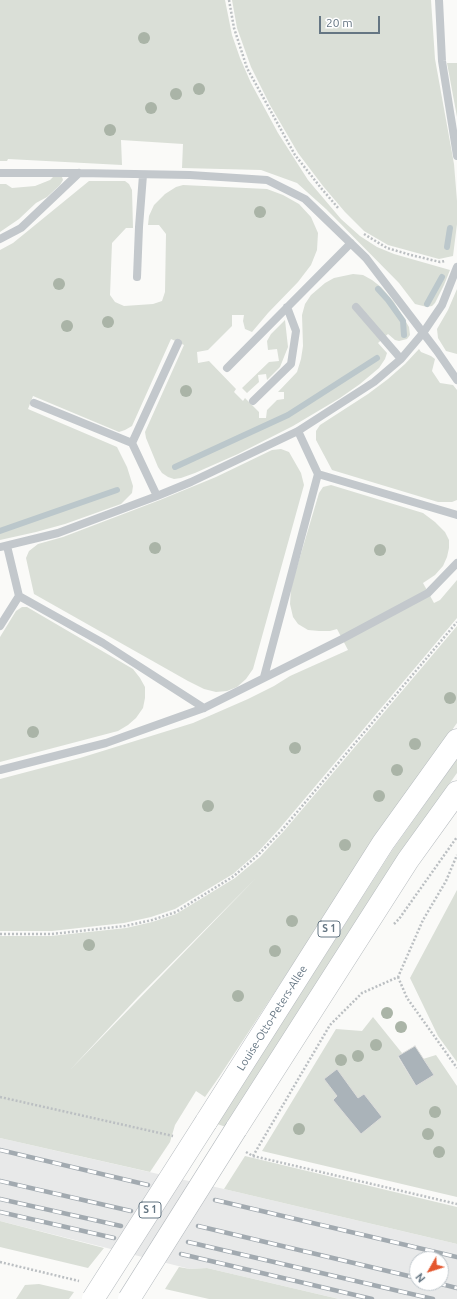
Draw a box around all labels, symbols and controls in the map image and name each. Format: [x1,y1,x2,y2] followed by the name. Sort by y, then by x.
[321,8,382,34] scale bar
[326,16,353,29] text: 20 m
[318,921,340,937] road number: S 1
[234,963,310,1073] street label: Louise-Otto-Peters-Allee
[139,1202,161,1218] road number: S 1
[409,1251,449,1291] north arrow
[413,1271,428,1285] text: N

